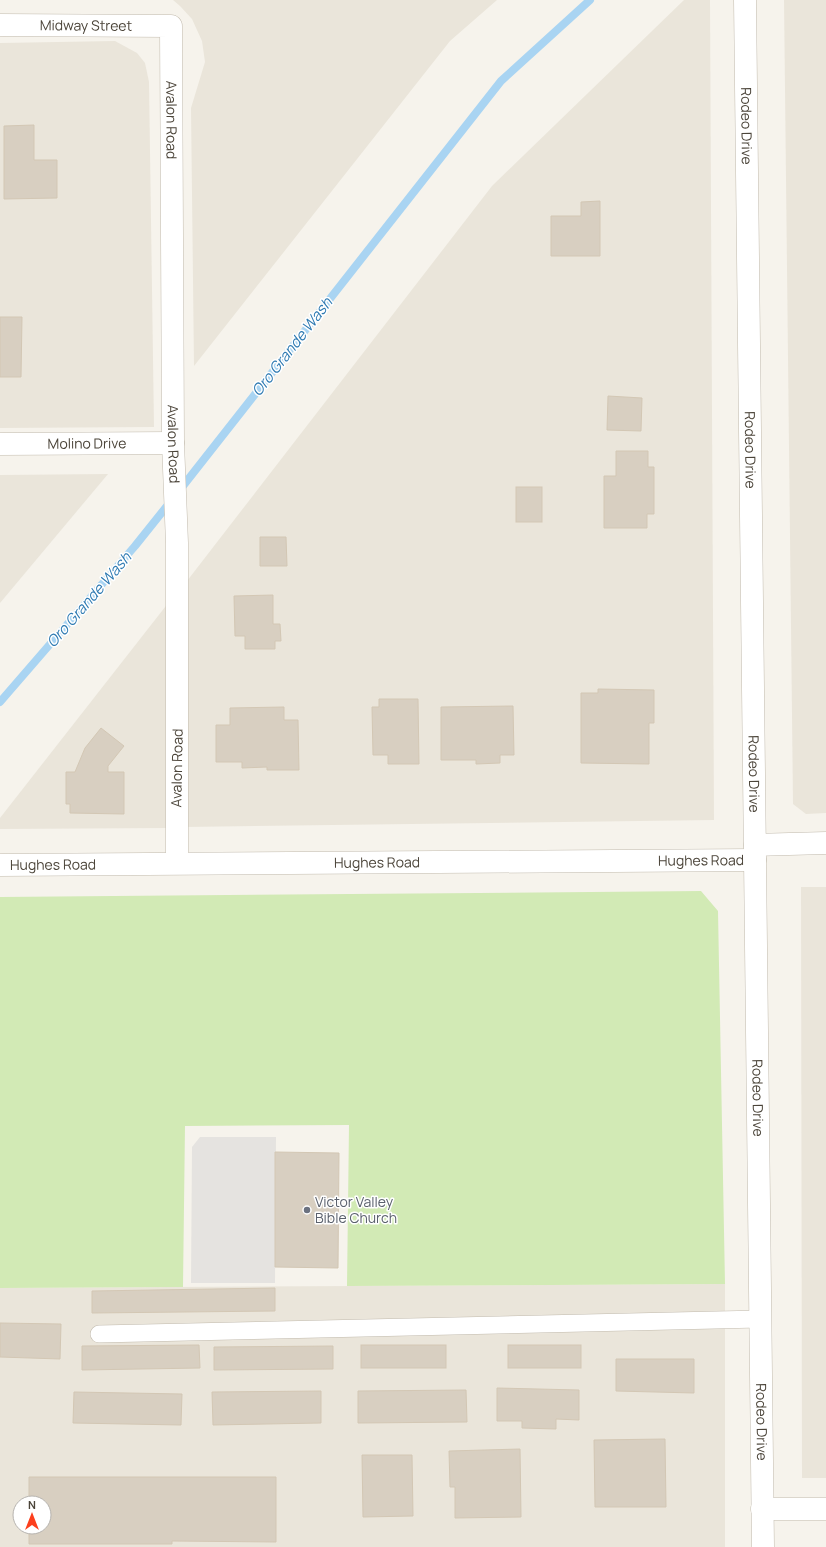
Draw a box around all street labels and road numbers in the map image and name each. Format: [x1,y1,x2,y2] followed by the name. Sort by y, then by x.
[40,15,133,35] street label: Midway Street
[162,81,182,159] street label: Avalon Road
[737,87,757,165] street label: Rodeo Drive
[164,405,185,484] street label: Avalon Road
[741,411,761,489] street label: Rodeo Drive
[48,433,126,453] street label: Molino Drive
[166,729,187,807] street label: Avalon Road
[745,735,764,813] street label: Rodeo Drive
[658,850,744,870] street label: Hughes Road
[334,852,420,872] street label: Hughes Road
[10,854,96,874] street label: Hughes Road
[748,1059,768,1137] street label: Rodeo Drive
[752,1383,772,1461] street label: Rodeo Drive

